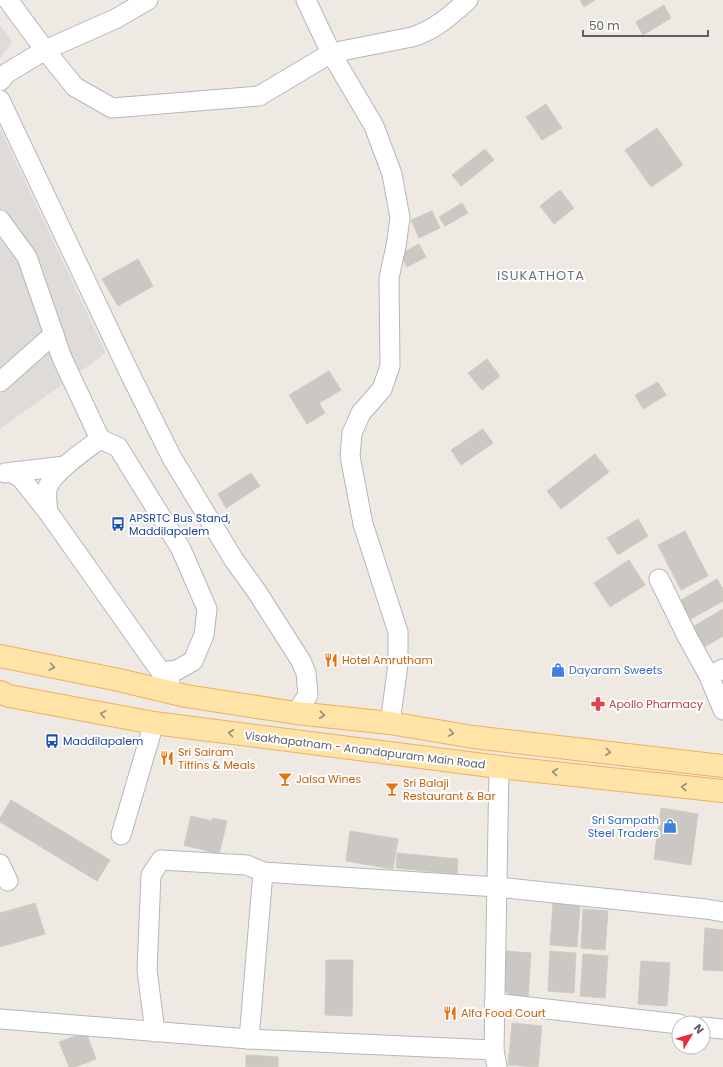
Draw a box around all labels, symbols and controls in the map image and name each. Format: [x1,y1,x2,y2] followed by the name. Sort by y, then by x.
[583,12,708,38] scale bar
[589,17,620,34] text: 50 m
[497,266,585,285] district label: ISUKATHOTA
[129,510,230,539] place label: APSRTC Bus Stand, Maddilapalem
[110,516,126,532] bus stop icon: APSRTC Bus Stand, Maddilapalem
[323,652,339,668] restaurant icon: Hotel Amrutham
[342,652,433,668] place label: Hotel Amrutham
[49,662,55,670] one-way arrow
[550,662,566,678] shop icon: Dayaram Sweets
[569,662,663,678] place label: Dayaram Sweets
[590,696,606,712] pharmacy icon: Apollo Pharmacy
[609,696,704,712] place label: Apollo Pharmacy
[100,710,106,718] one-way arrow
[319,711,325,720] one-way arrow
[244,727,486,773] street label: Visakhapatnam - Anandapuram Main Road
[448,728,454,737] one-way arrow
[228,729,235,738] one-way arrow
[44,733,60,749] bus stop icon: Maddilapalem
[63,733,143,749] place label: Maddilapalem
[178,744,256,773] place label: Sri Sairam Tiffins & Meals
[605,748,611,757] one-way arrow
[159,750,175,766] restaurant icon: Sri Sairam Tiffins & Meals
[552,768,558,777] one-way arrow
[277,771,293,787] bar icon: Jalsa Wines
[296,771,361,787] place label: Jalsa Wines
[403,775,496,804] place label: Sri Balaji Restaurant & Bar
[384,781,400,797] bar icon: Sri Balaji Restaurant & Bar
[681,782,687,791] one-way arrow
[588,812,659,841] place label: Sri Sampath Steel Traders
[662,818,678,834] shop icon: Sri Sampath Steel Traders
[442,1005,458,1021] restaurant icon: Alfa Food Court
[461,1005,546,1021] place label: Alfa Food Court
[671,1015,711,1055] north arrow
[690,1021,708,1037] text: N

